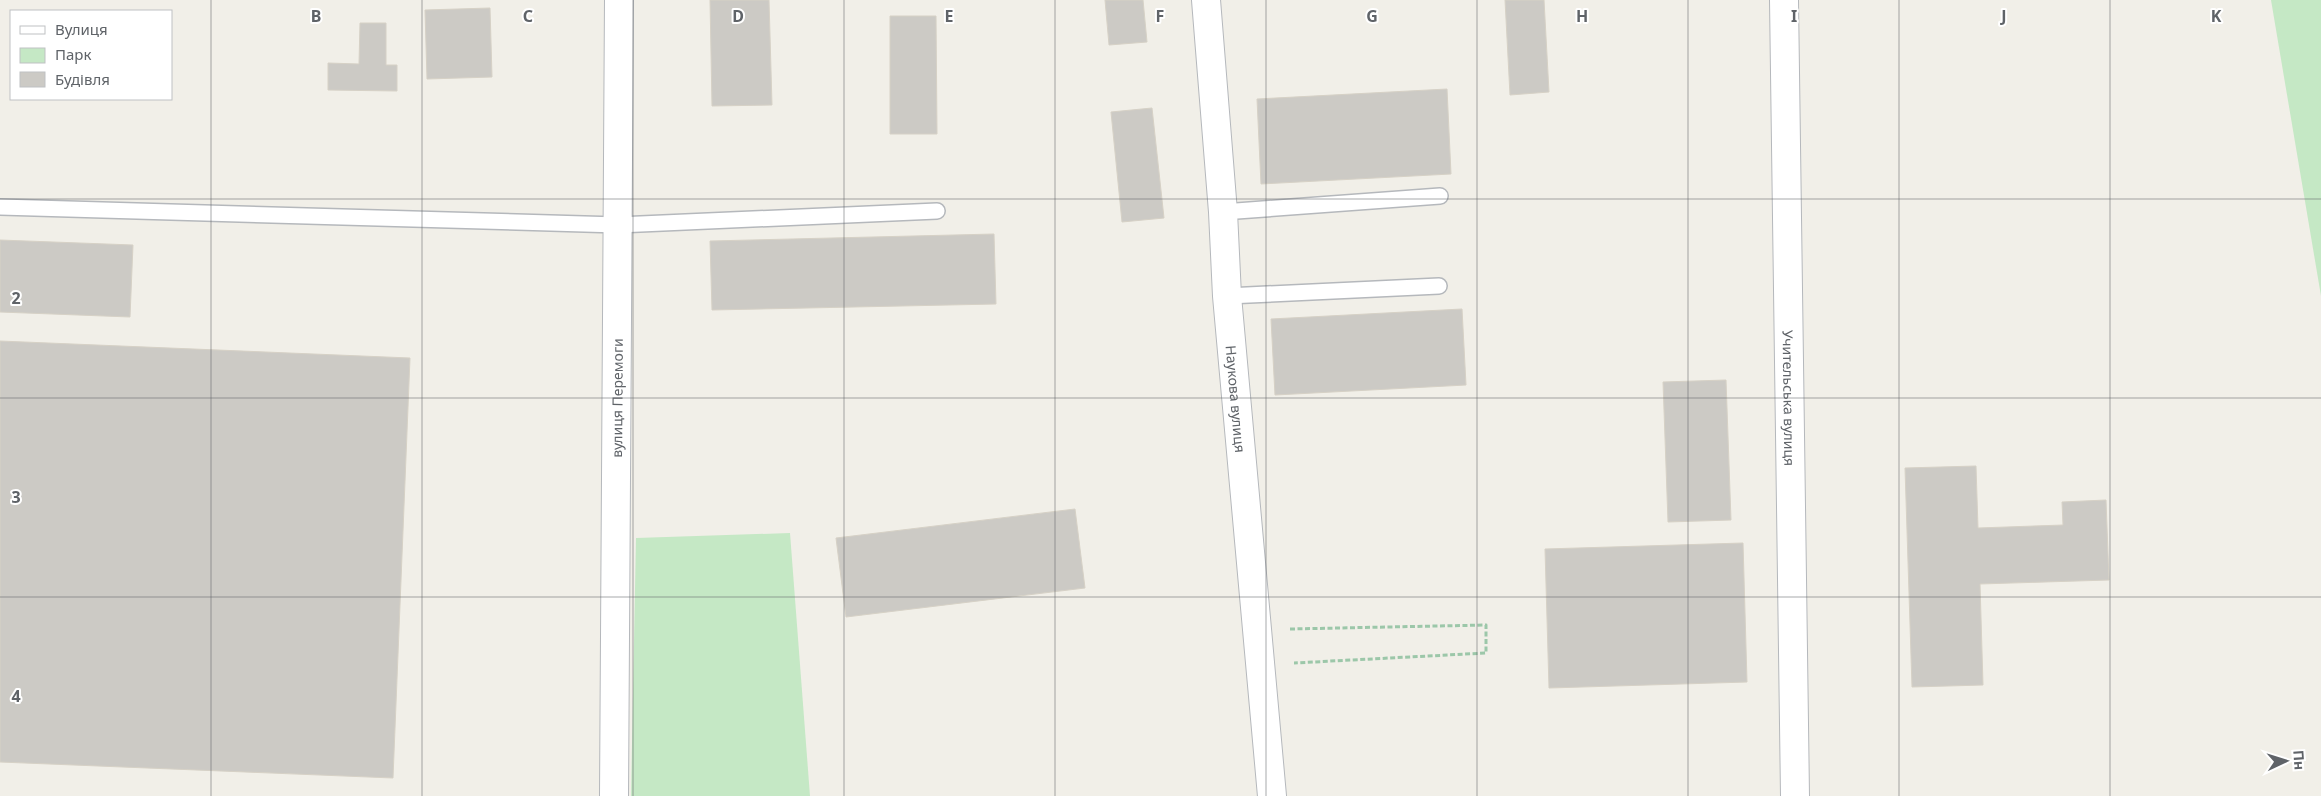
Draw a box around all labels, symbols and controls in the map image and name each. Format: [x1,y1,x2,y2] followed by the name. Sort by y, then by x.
[311,5,321,27] text: B
[523,5,533,27] text: C
[732,5,744,27] text: D
[945,5,954,27] text: E
[1156,5,1164,27] text: F
[1366,5,1378,27] text: G
[1576,5,1588,27] text: H
[1791,5,1797,27] text: I
[1999,5,2007,27] text: J
[2211,5,2222,27] text: K
[10,10,172,100] legend
[55,19,108,39] text: Вулиця
[55,44,91,64] text: Парк
[55,69,110,89] text: Будівля
[11,287,21,309] text: 2
[1779,330,1800,466] street label: Учительська вулиця
[607,338,626,458] street label: вулиця Перемоги
[1222,344,1251,453] street label: Наукова вулиця
[11,486,21,508] text: 3
[11,685,21,707] text: 4
[2261,736,2311,786] north arrow
[2289,749,2310,771] text: Пн

